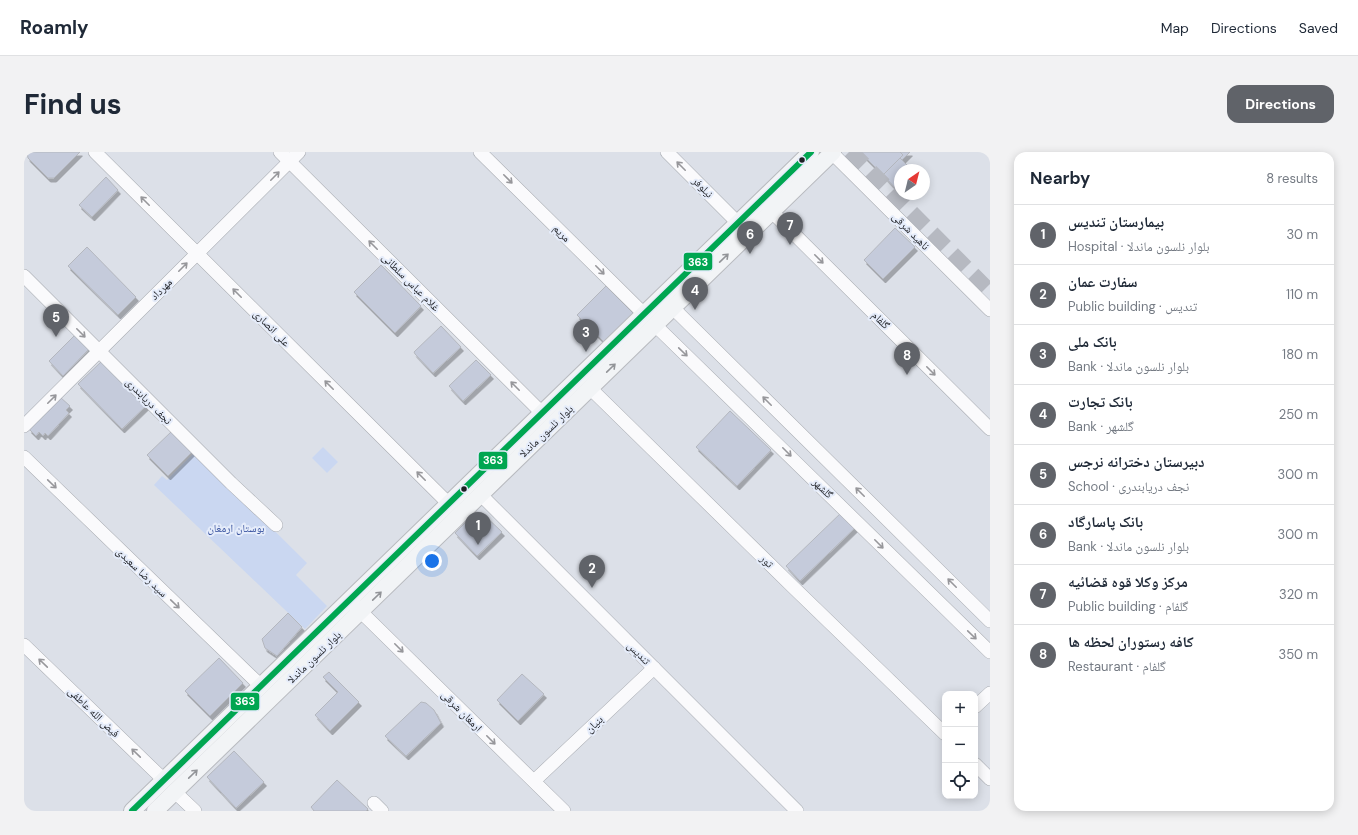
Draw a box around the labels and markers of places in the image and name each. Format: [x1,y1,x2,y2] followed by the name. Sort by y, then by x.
[797,155,807,165] unlabelled marker
[777,212,803,245] pin: 7
[737,221,763,254] pin: 6
[682,277,708,310] pin: 4
[43,304,69,337] pin: 5
[573,319,599,352] pin: 3
[894,342,920,375] pin: 8
[459,484,469,494] unlabelled marker
[465,512,491,545] pin: 1
[579,555,605,588] pin: 2

